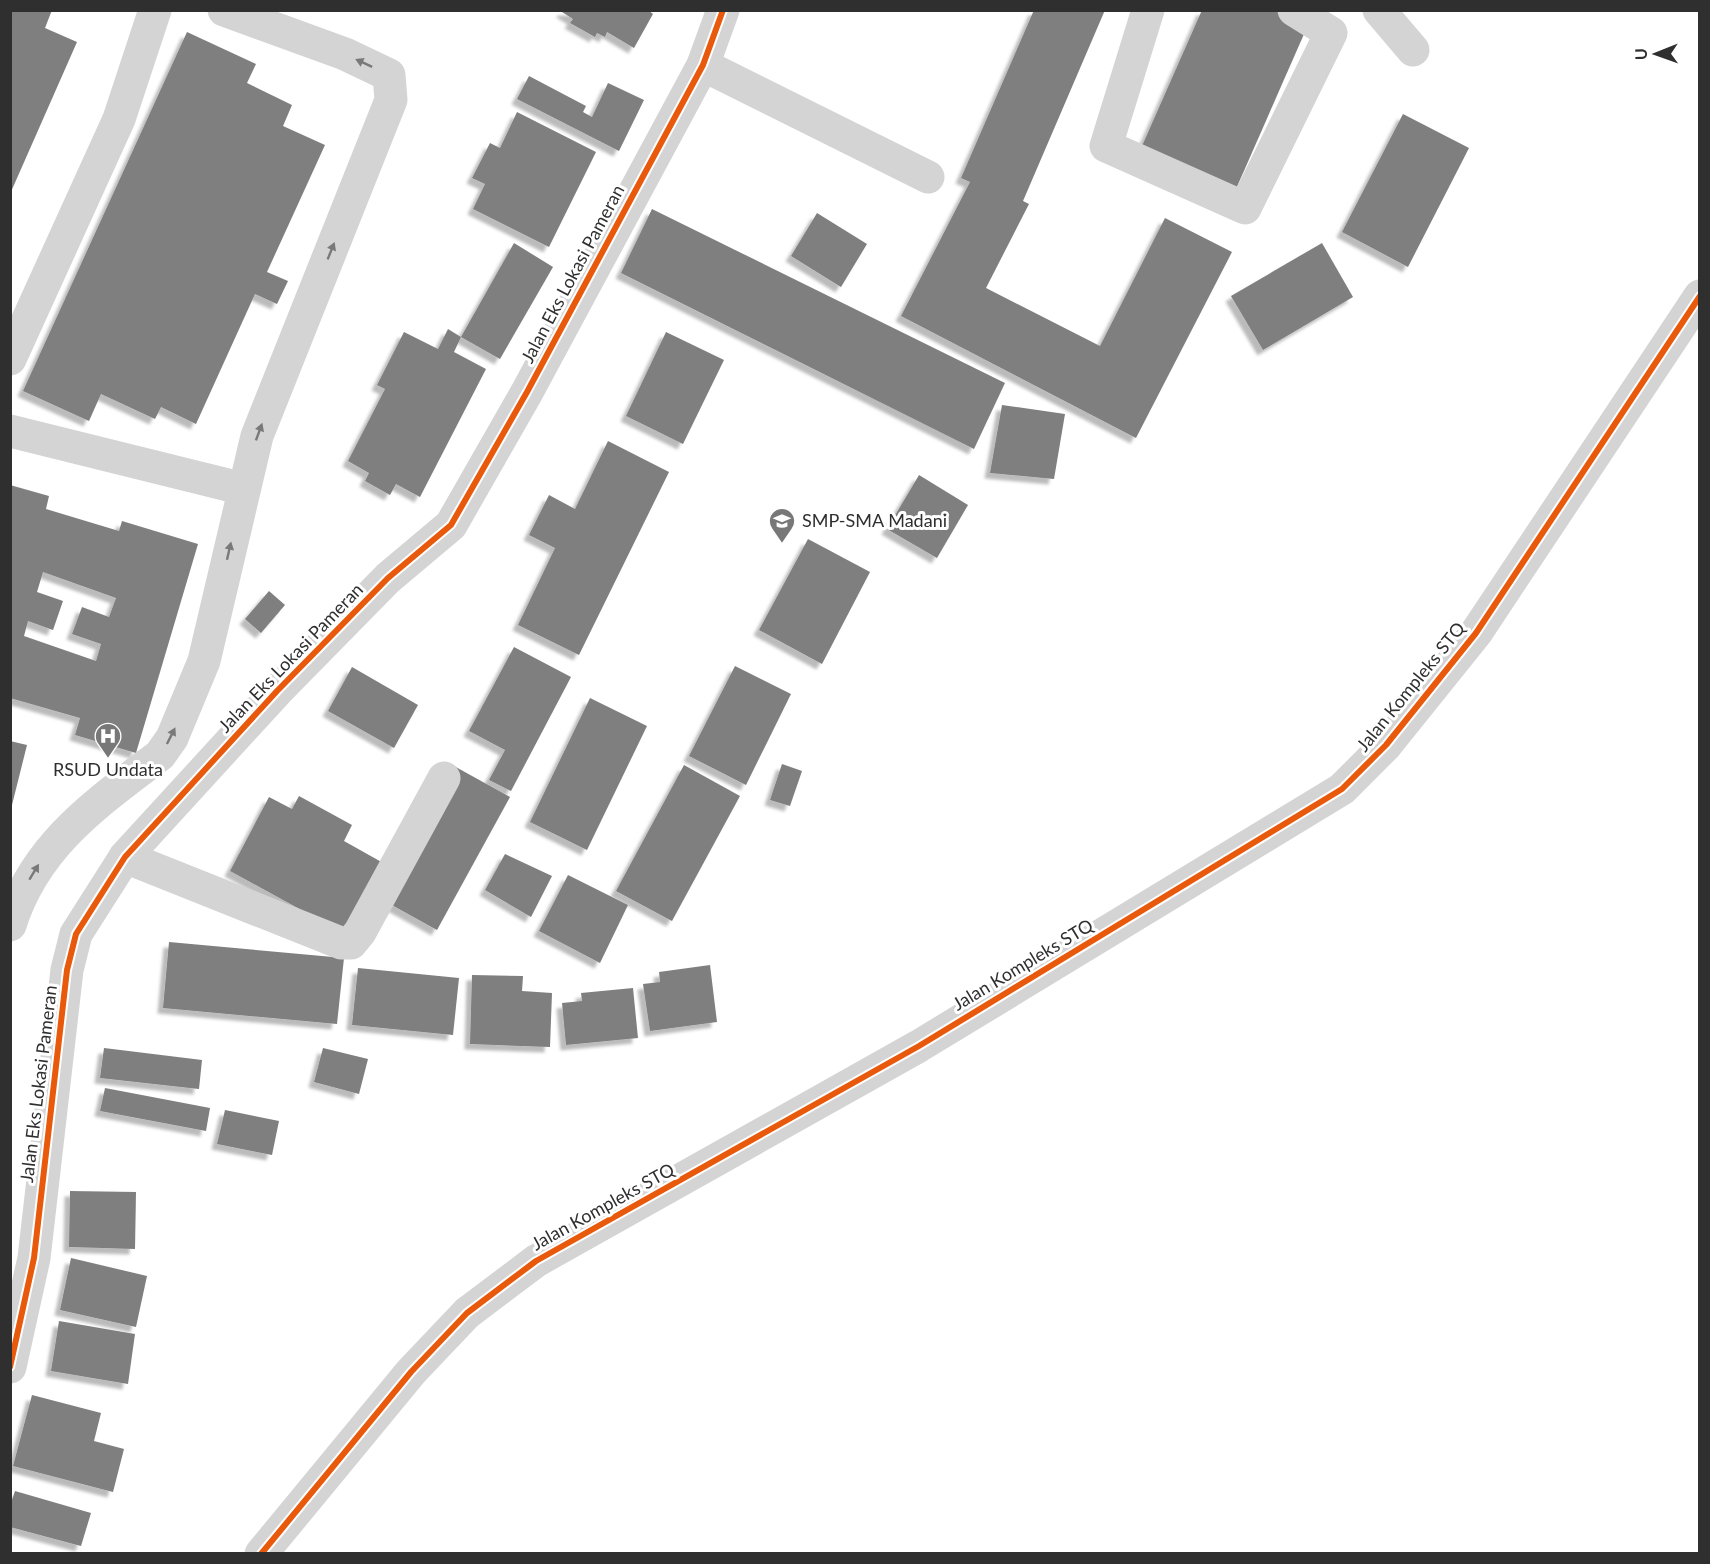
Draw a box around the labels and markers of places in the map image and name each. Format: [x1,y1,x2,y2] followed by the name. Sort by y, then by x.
[767,506,797,544] school or university icon: SMP-SMA Madani
[802,509,947,531] place label: SMP-SMA Madani
[93,721,123,759] hospital icon: RSUD Undata
[53,758,163,780] place label: RSUD Undata

